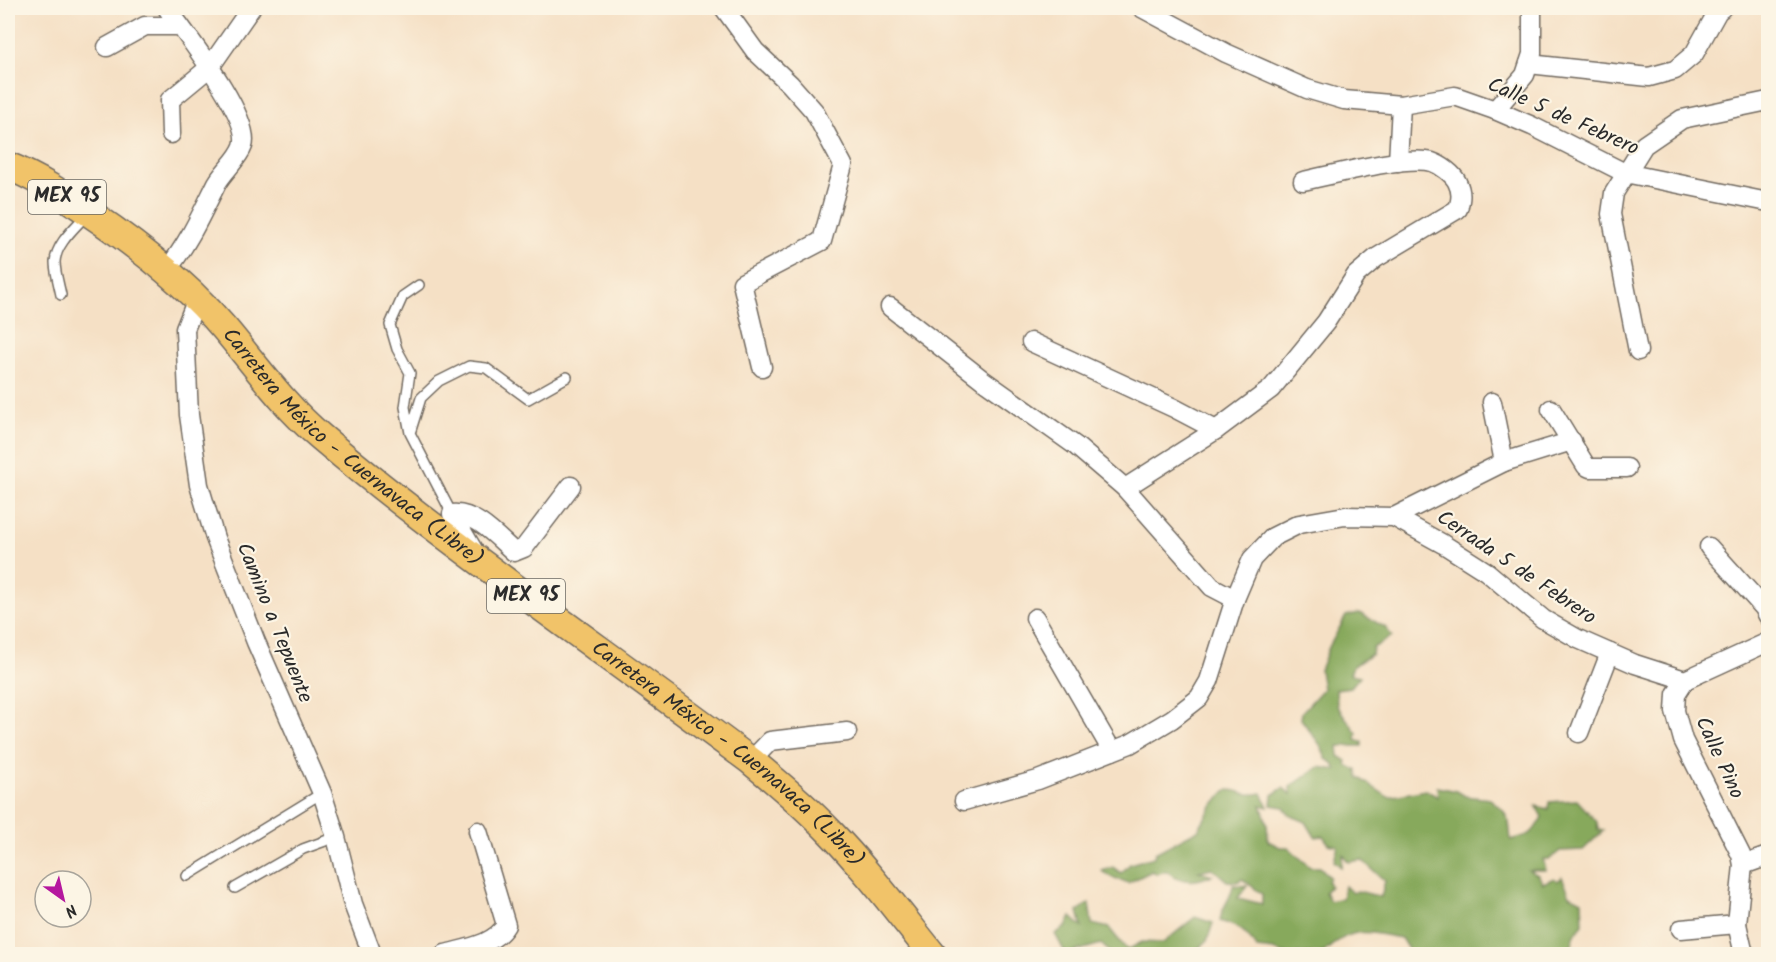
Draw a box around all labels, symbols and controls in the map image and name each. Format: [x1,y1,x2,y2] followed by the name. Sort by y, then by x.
[1482,69,1644,165] street label: Calle 5 de Febrero
[28,180,106,214] road number: MEX 95
[214,320,490,575] street label: Carretera México - Cuernavaca (Libre)
[1429,502,1603,634] street label: Cerrada 5 de Febrero
[227,538,321,709] street label: Camino a Tepuente
[487,579,565,613] road number: MEX 95
[584,632,872,875] street label: Carretera México - Cuernavaca (Libre)
[1686,711,1752,805] street label: Calle Pino
[33,869,93,929] north arrow
[59,897,82,923] text: N

